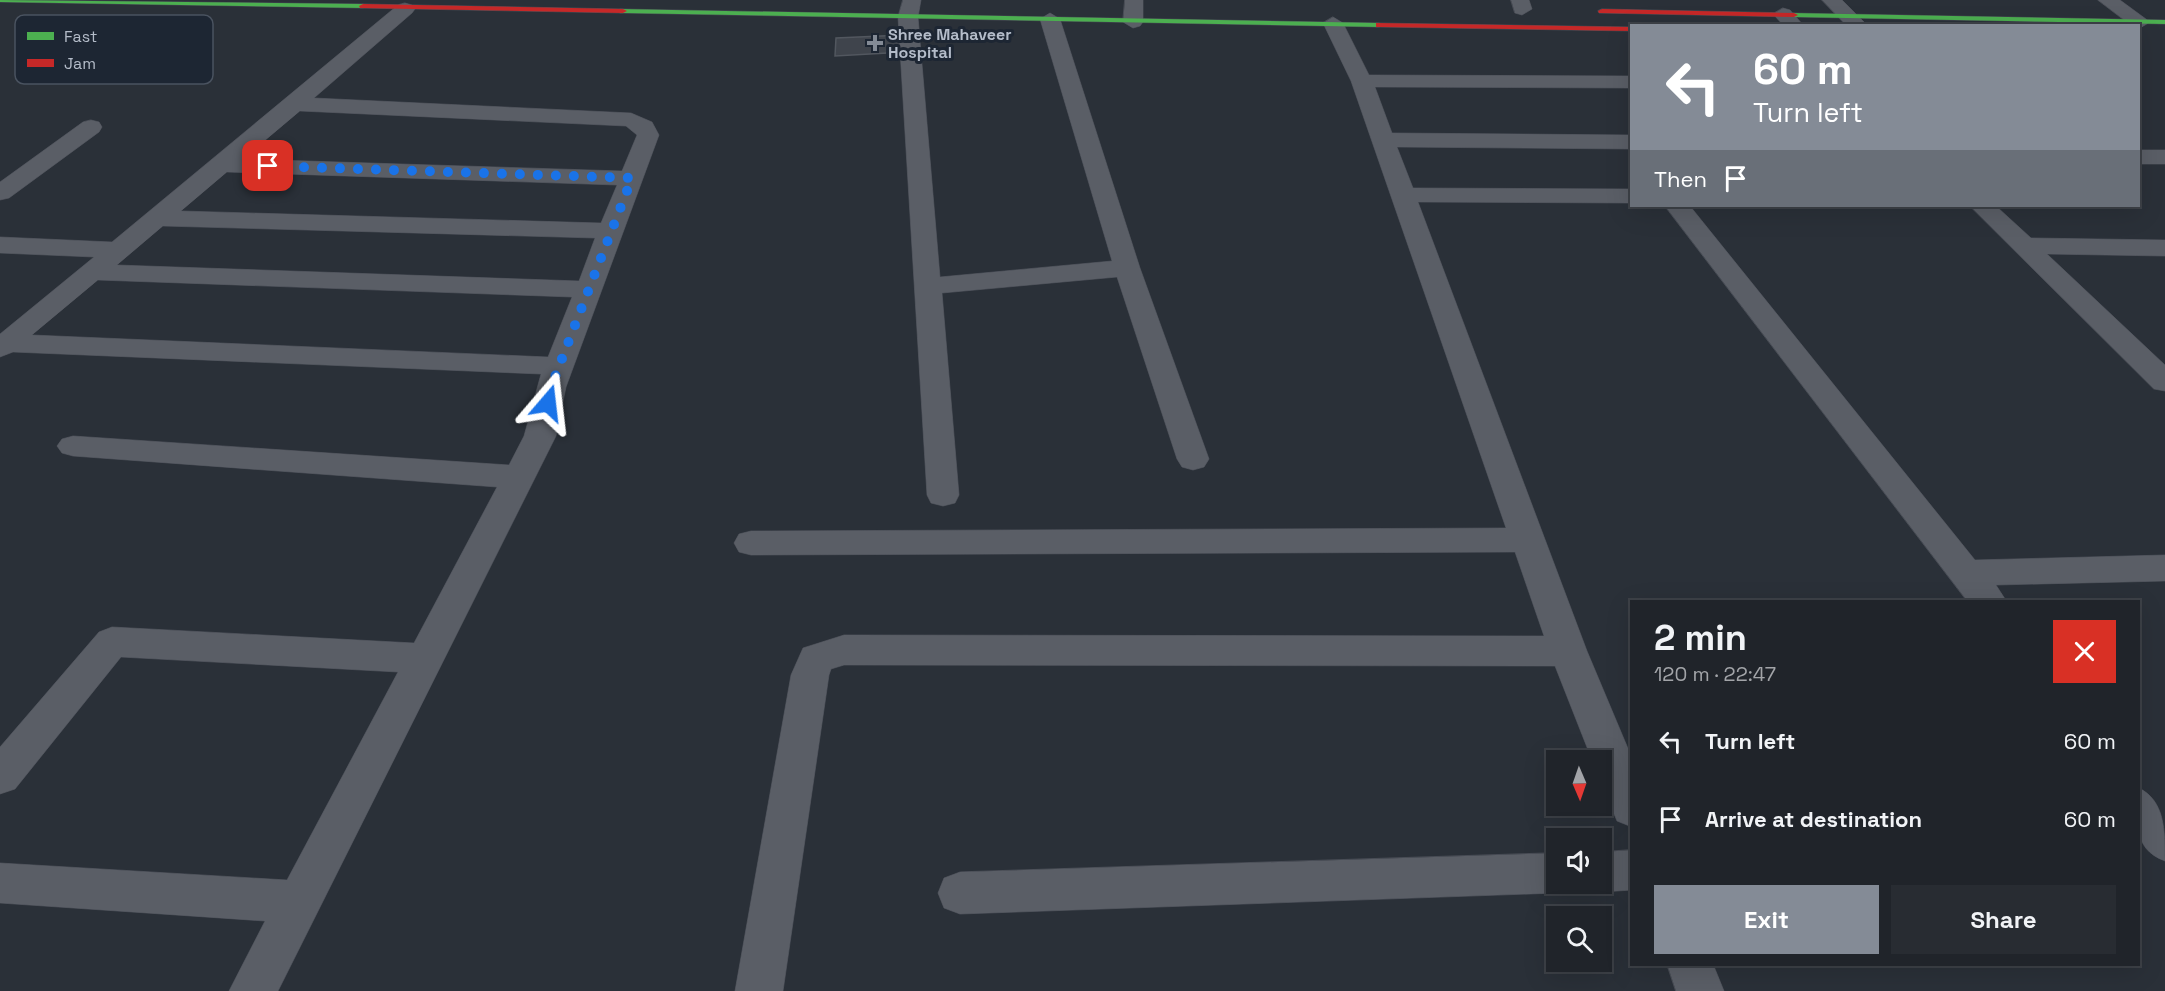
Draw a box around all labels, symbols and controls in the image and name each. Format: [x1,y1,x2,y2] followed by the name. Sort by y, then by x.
[15,15,213,84] legend
[888,24,1012,63] place label: Shree Mahaveer Hospital
[64,26,97,47] text: Fast
[866,34,884,52] marker: Shree Mahaveer Hospital
[1753,43,1853,96] text: 60 m
[1654,48,1732,126] icon: left
[64,53,96,74] text: Jam
[1753,95,1863,130] text: Turn left
[242,140,293,191] pin
[251,149,284,182] icon: arrive
[1719,162,1752,195] icon: arrive
[1654,165,1707,193] text: Then
[516,371,580,435] position arrow
[1654,615,1747,661] text: 2 min
[2053,620,2116,683] button: close
[1654,661,1776,687] text: 120 m · 22:47
[1654,725,1687,758] icon: left
[1705,727,1795,755] text: Turn left
[2064,727,2116,755] text: 60 m
[1546,750,1612,816] north arrow
[1546,750,1612,972] map controls
[1654,803,1687,836] icon: arrive
[1705,805,1922,833] text: Arrive at destination
[2064,805,2116,833] text: 60 m
[1546,828,1612,894] button: sound
[1654,885,1879,954] button: Exit
[1891,885,2116,954] button: Share
[1546,906,1612,972] button: search

